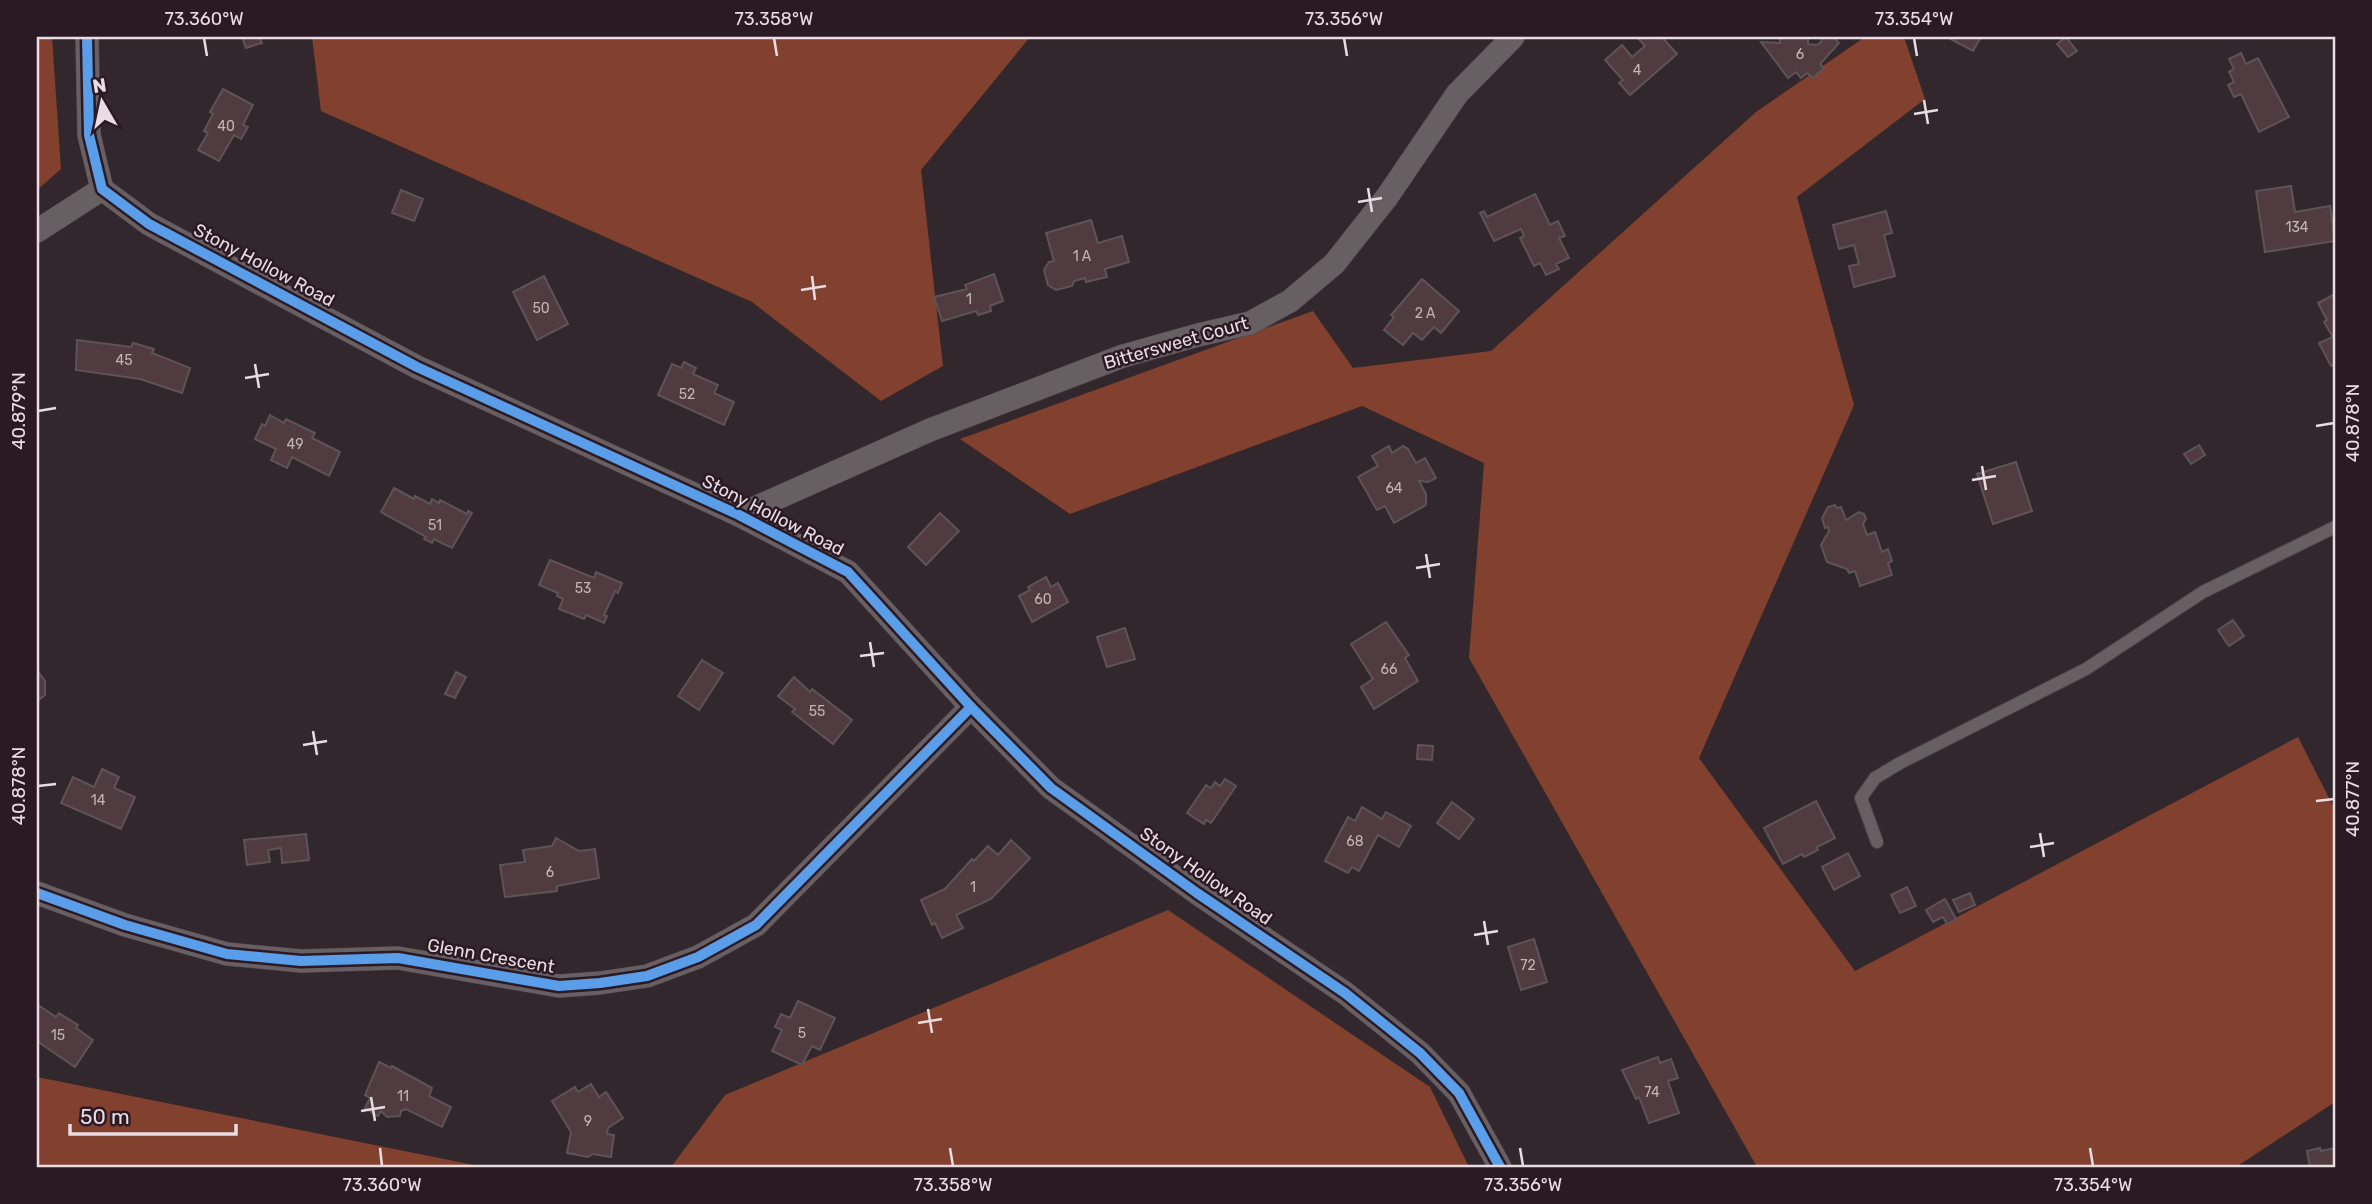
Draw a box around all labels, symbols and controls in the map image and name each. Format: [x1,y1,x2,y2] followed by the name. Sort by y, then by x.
[164,8,244,30] text: 73.360°W
[735,8,813,30] text: 73.358°W
[1305,8,1383,30] text: 73.356°W
[1875,8,1953,30] text: 73.354°W
[1796,46,1804,63] house number: 6
[1633,62,1642,79] house number: 4
[66,66,136,136] north arrow
[91,73,108,98] text: N
[217,118,235,135] house number: 40
[190,219,338,311] street label: Stony Hollow Road
[2285,219,2309,236] house number: 134
[1073,248,1092,265] house number: 1 A
[966,291,972,308] house number: 1
[532,300,550,317] house number: 50
[1415,305,1436,322] house number: 2 A
[1101,312,1251,374] street label: Bittersweet Court
[115,352,133,369] house number: 45
[8,372,30,450] text: 40.879°N
[2342,384,2364,462] text: 40.878°N
[679,386,695,403] house number: 52
[287,436,303,453] house number: 49
[698,470,848,560] street label: Stony Hollow Road
[1385,480,1403,497] house number: 64
[428,517,442,534] house number: 51
[575,580,591,597] house number: 53
[1034,591,1052,608] house number: 60
[1381,661,1397,678] house number: 66
[809,703,825,720] house number: 55
[8,747,30,825] text: 40.878°N
[2342,761,2364,837] text: 40.877°N
[91,792,106,809] house number: 14
[1136,822,1276,930] street label: Stony Hollow Road
[1346,833,1364,850] house number: 68
[546,864,554,881] house number: 6
[970,879,976,896] house number: 1
[426,934,556,978] street label: Glenn Crescent
[1520,957,1536,974] house number: 72
[798,1025,806,1042] house number: 5
[51,1027,65,1044] house number: 15
[1644,1084,1660,1101] house number: 74
[397,1088,409,1105] house number: 11
[70,1092,236,1136] scale bar
[80,1104,130,1129] text: 50 m
[584,1113,592,1130] house number: 9
[342,1174,422,1196] text: 73.360°W
[914,1174,992,1196] text: 73.358°W
[1484,1174,1562,1196] text: 73.356°W
[2054,1174,2132,1196] text: 73.354°W

